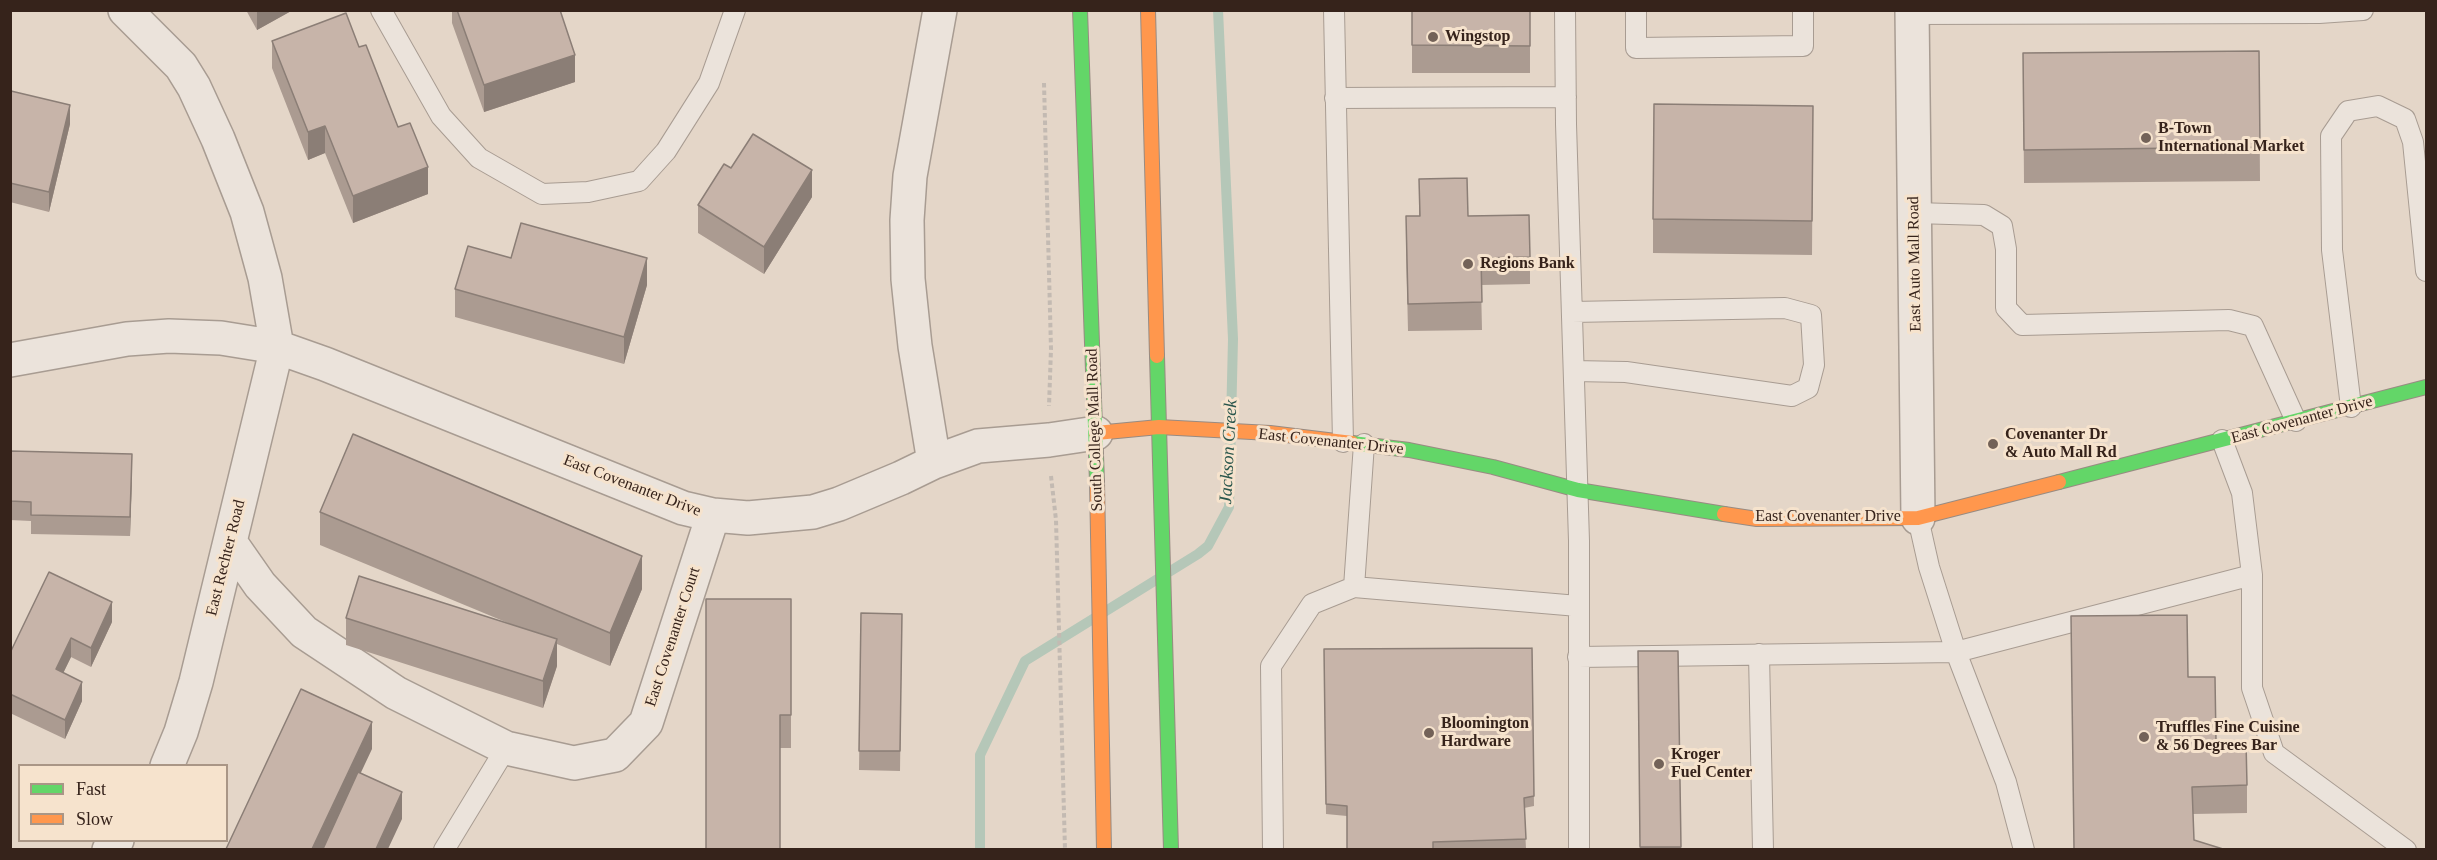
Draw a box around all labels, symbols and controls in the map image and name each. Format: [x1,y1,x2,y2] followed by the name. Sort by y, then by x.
[1445,27,1511,47] place label: Wingstop
[1426,30,1440,44] marker: Wingstop
[2158,119,2304,157] place label: B-Town International Market
[2139,131,2153,145] marker: B-Town International Market
[1904,196,1926,332] street label: East Auto Mall Road
[1480,254,1575,274] place label: Regions Bank
[1461,257,1475,271] marker: Regions Bank
[1083,348,1107,512] street label: South College Mall Road
[2229,392,2375,448] street label: East Covenanter Drive
[1215,399,1243,505] water label: Jackson Creek
[1258,425,1404,459] street label: East Covenanter Drive
[2005,425,2117,463] place label: Covenanter Dr & Auto Mall Rd
[1986,437,2000,451] marker: Covenanter Dr & Auto Mall Rd
[561,451,703,521] street label: East Covenanter Drive
[202,498,250,618] street label: East Rechter Road
[1755,507,1901,527] street label: East Covenanter Drive
[641,565,705,709] street label: East Covenanter Court
[1441,714,1529,752] place label: Bloomington Hardware
[2156,718,2300,756] place label: Truffles Fine Cuisine & 56 Degrees Bar
[1422,726,1436,740] marker: Bloomington Hardware
[2137,730,2151,744] marker: Truffles Fine Cuisine & 56 Degrees Bar
[1671,745,1752,783] place label: Kroger Fuel Center
[1652,757,1666,771] marker: Kroger Fuel Center
[18,764,228,842] legend
[76,779,106,799] text: Fast
[76,809,113,829] text: Slow

